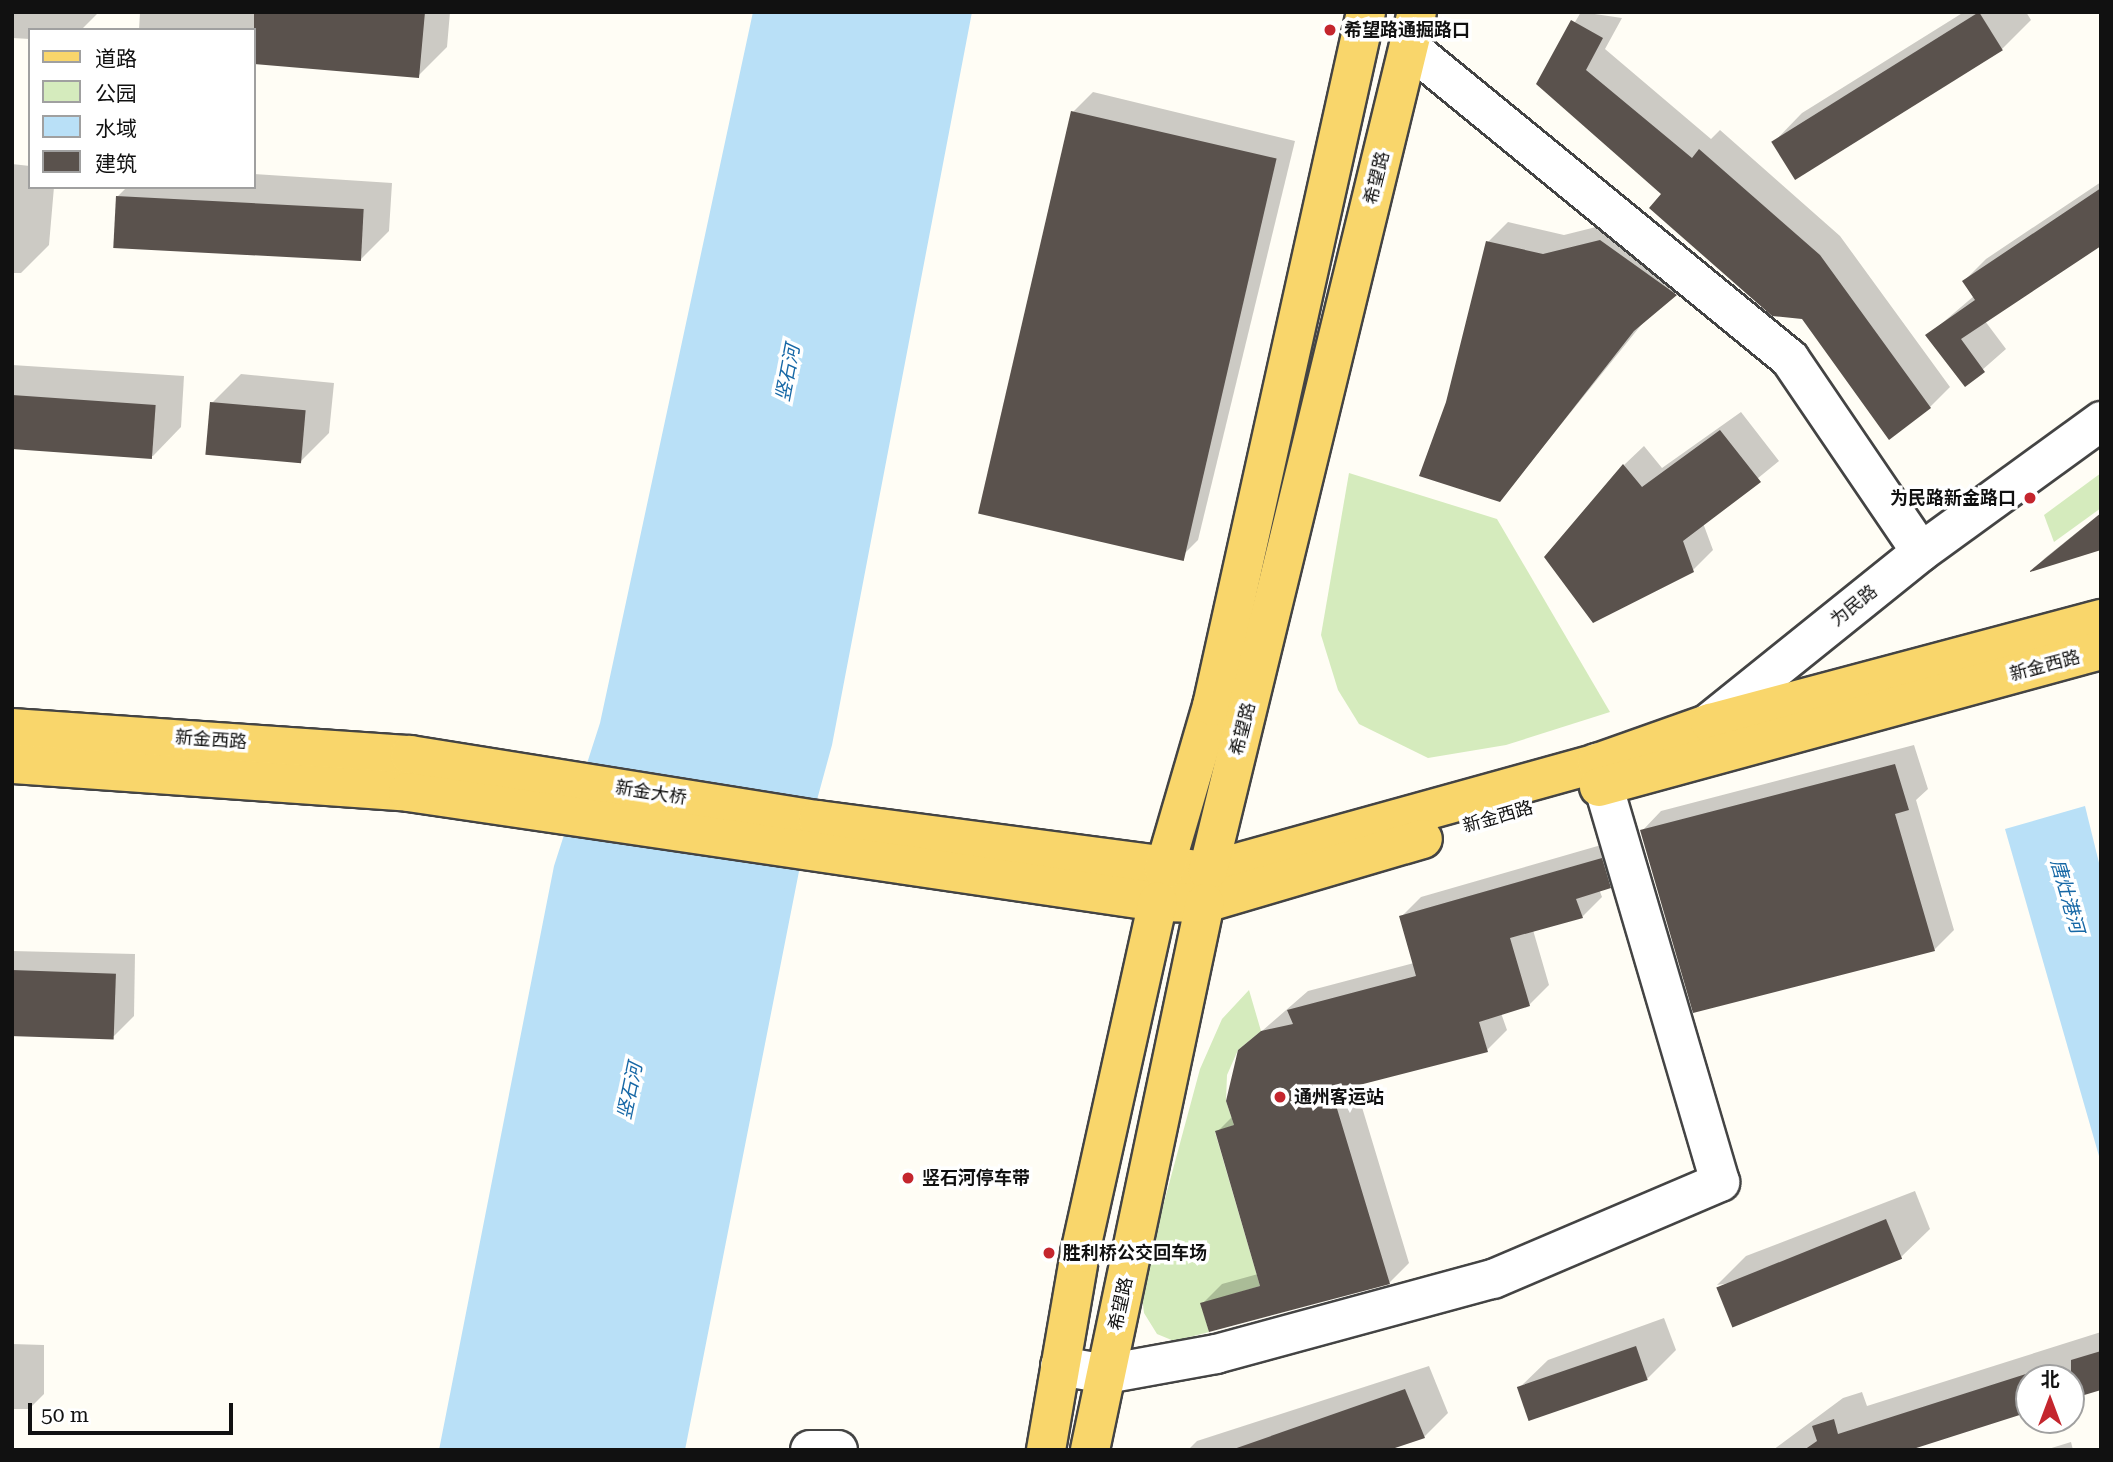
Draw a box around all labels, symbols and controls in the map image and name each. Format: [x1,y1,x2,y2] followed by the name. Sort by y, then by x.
[1344,19,1470,41] place label: 希望路通掘路口
[1322,22,1338,38] marker: 希望路通掘路口
[28,28,256,189] legend
[95,47,137,71] text: 道路
[95,82,137,106] text: 公园
[95,117,137,141] text: 水域
[1360,149,1394,207] street label: 希望路
[95,152,137,176] text: 建筑
[771,343,805,403] water label: 竖石河
[1890,487,2016,509] place label: 为民路新金路口
[2022,490,2038,506] marker: 为民路新金路口
[1826,581,1882,631] street label: 为民路
[2007,646,2083,686] street label: 新金西路
[1226,700,1260,758] street label: 希望路
[174,727,248,753] street label: 新金西路
[614,777,688,809] street label: 新金大桥
[1460,797,1536,837] street label: 新金西路
[2046,856,2088,936] water label: 唐灶港河
[613,1061,647,1121] water label: 竖石河
[1294,1086,1384,1108] place label: 通州客运站
[1272,1089,1288,1105] marker: 通州客运站
[922,1167,1030,1189] place label: 竖石河停车带
[900,1170,916,1186] marker: 竖石河停车带
[1063,1242,1207,1264] place label: 胜利桥公交回车场
[1041,1245,1057,1261] marker: 胜利桥公交回车场
[1105,1275,1137,1333] street label: 希望路
[2015,1364,2085,1434] north arrow
[2040,1368,2060,1391] text: 北
[32,1388,236,1432] scale bar
[41,1403,89,1427] text: 50 m

